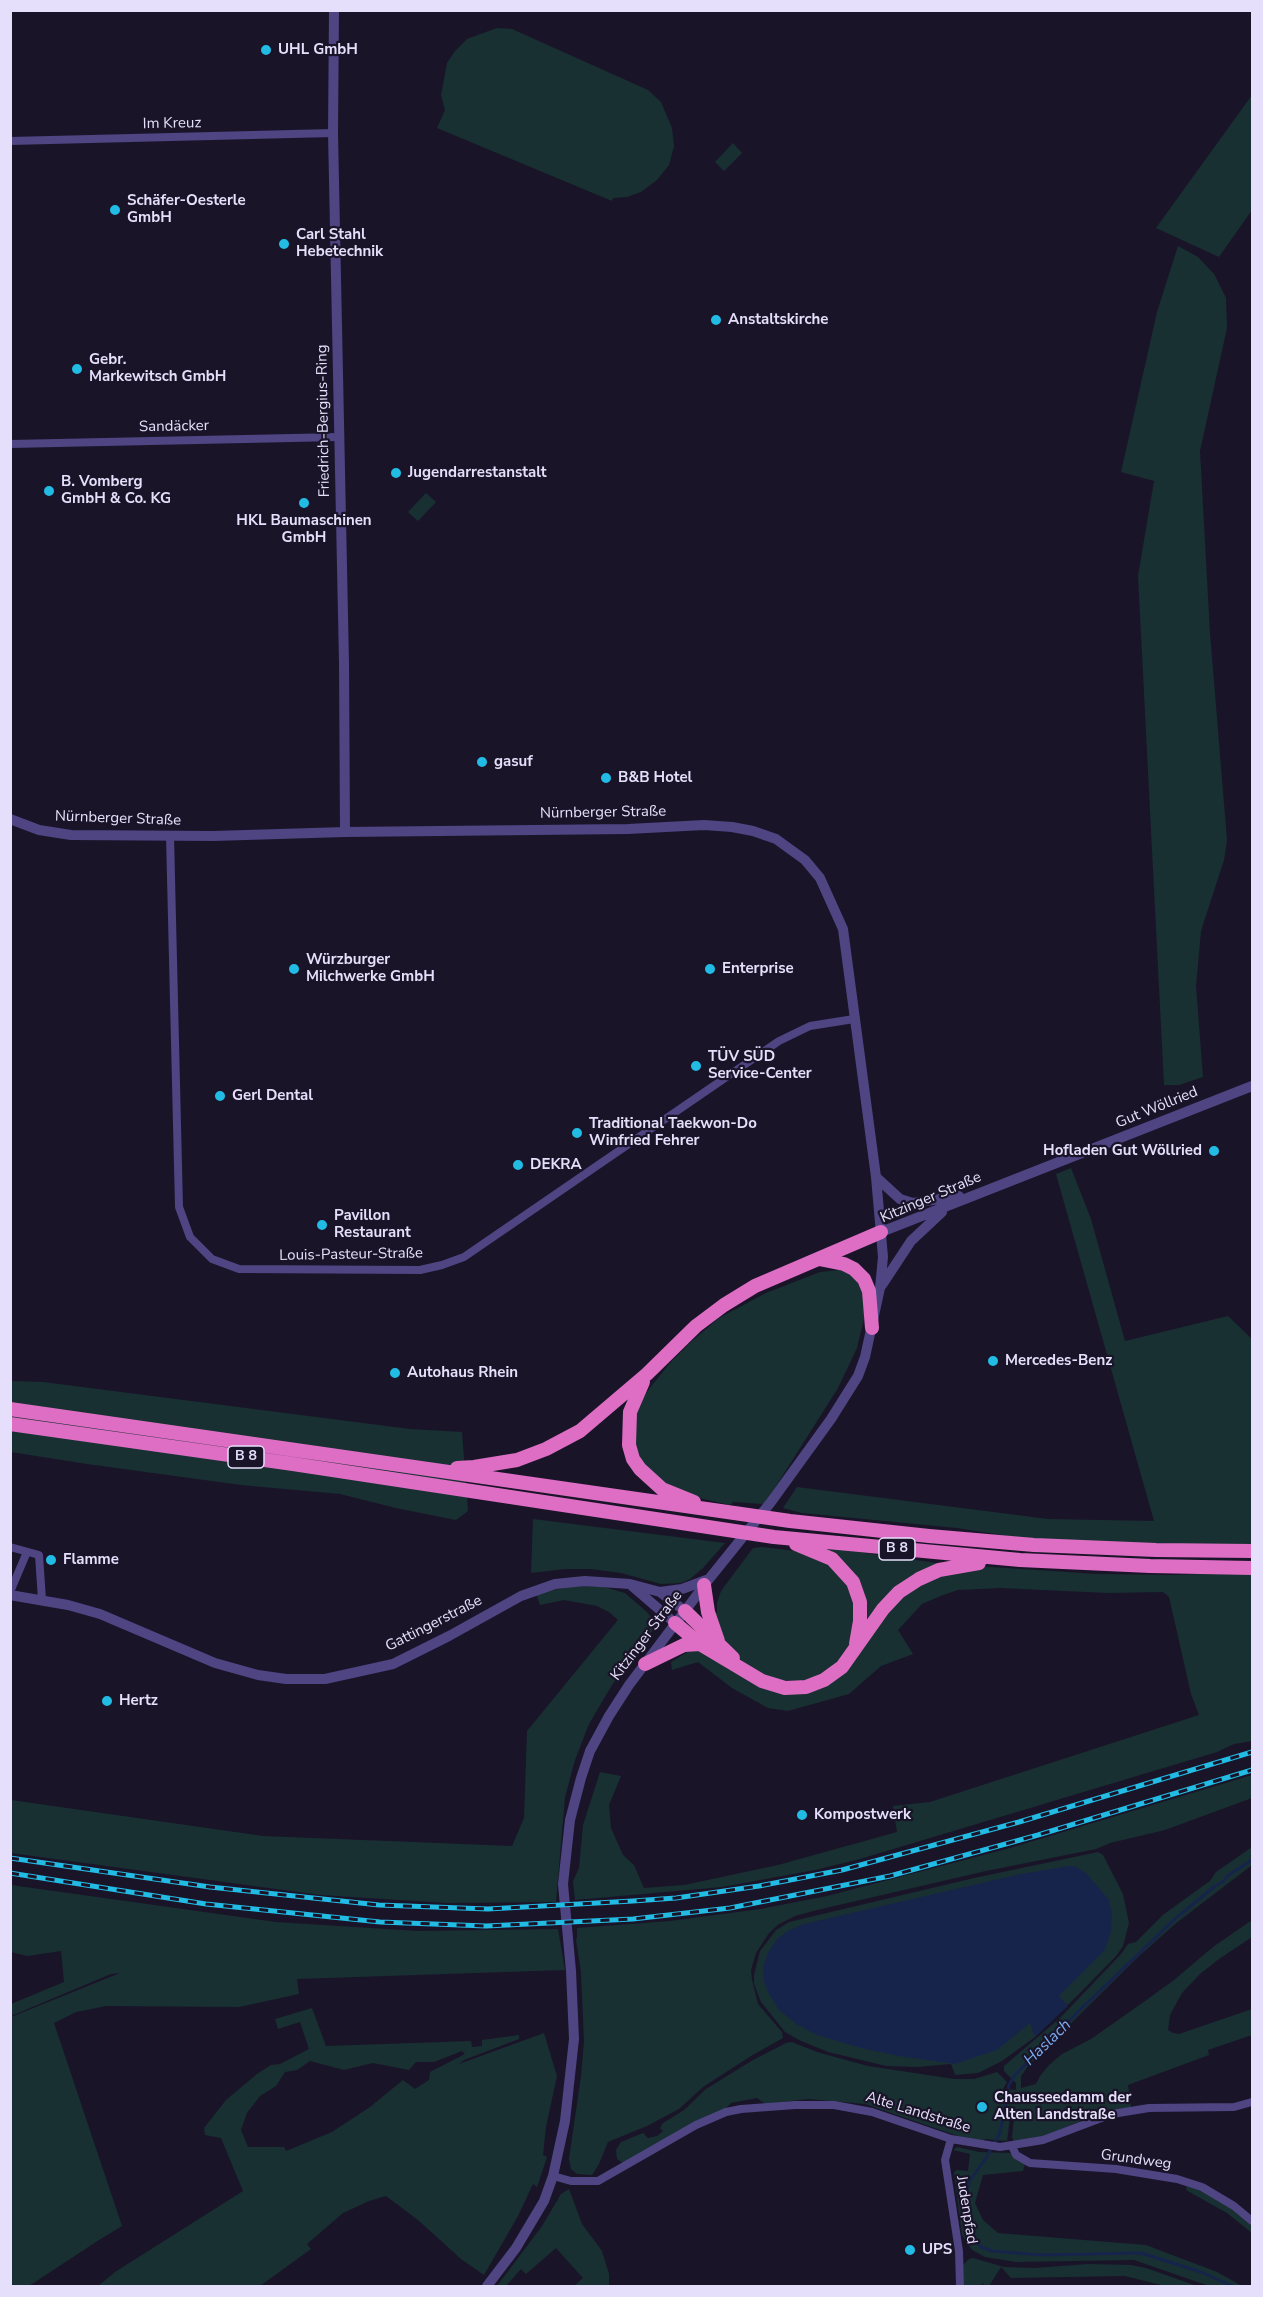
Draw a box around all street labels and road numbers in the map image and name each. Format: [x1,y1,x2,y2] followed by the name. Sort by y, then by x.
[143,114,201,134] street label: Im Kreuz
[314,344,334,498] street label: Friedrich-Bergius-Ring
[139,417,209,437] street label: Sandäcker
[540,803,666,823] street label: Nürnberger Straße
[55,808,181,830] street label: Nürnberger Straße
[1113,1083,1201,1133] street label: Gut Wöllried
[878,1169,984,1227] street label: Kitzinger Straße
[279,1245,423,1265] street label: Louis-Pasteur-Straße
[228,1446,264,1468] road number: B 8
[879,1538,915,1560] road number: B 8
[607,1587,687,1685] street label: Kitzinger Straße
[383,1592,485,1656] street label: Gattingerstraße
[864,2089,972,2137] street label: Alte Landstraße
[1099,2146,1173,2174] street label: Grundweg
[952,2175,980,2245] street label: Judenpfad

